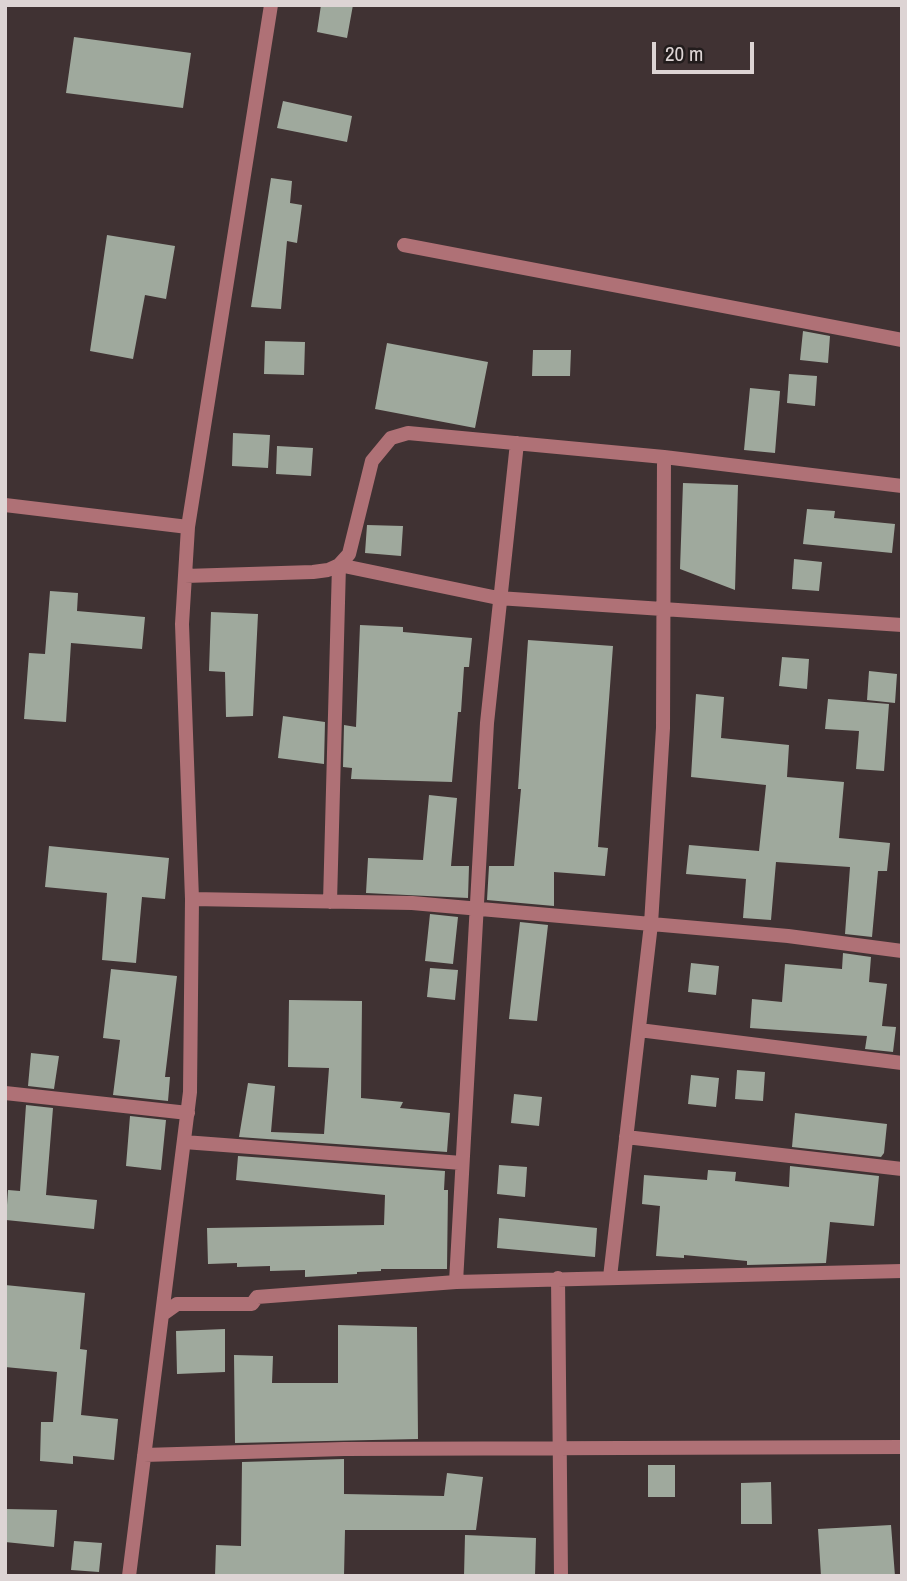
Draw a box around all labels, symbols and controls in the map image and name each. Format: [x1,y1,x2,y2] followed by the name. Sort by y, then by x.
[655,28,757,72] scale bar
[665,39,703,68] text: 20 m

